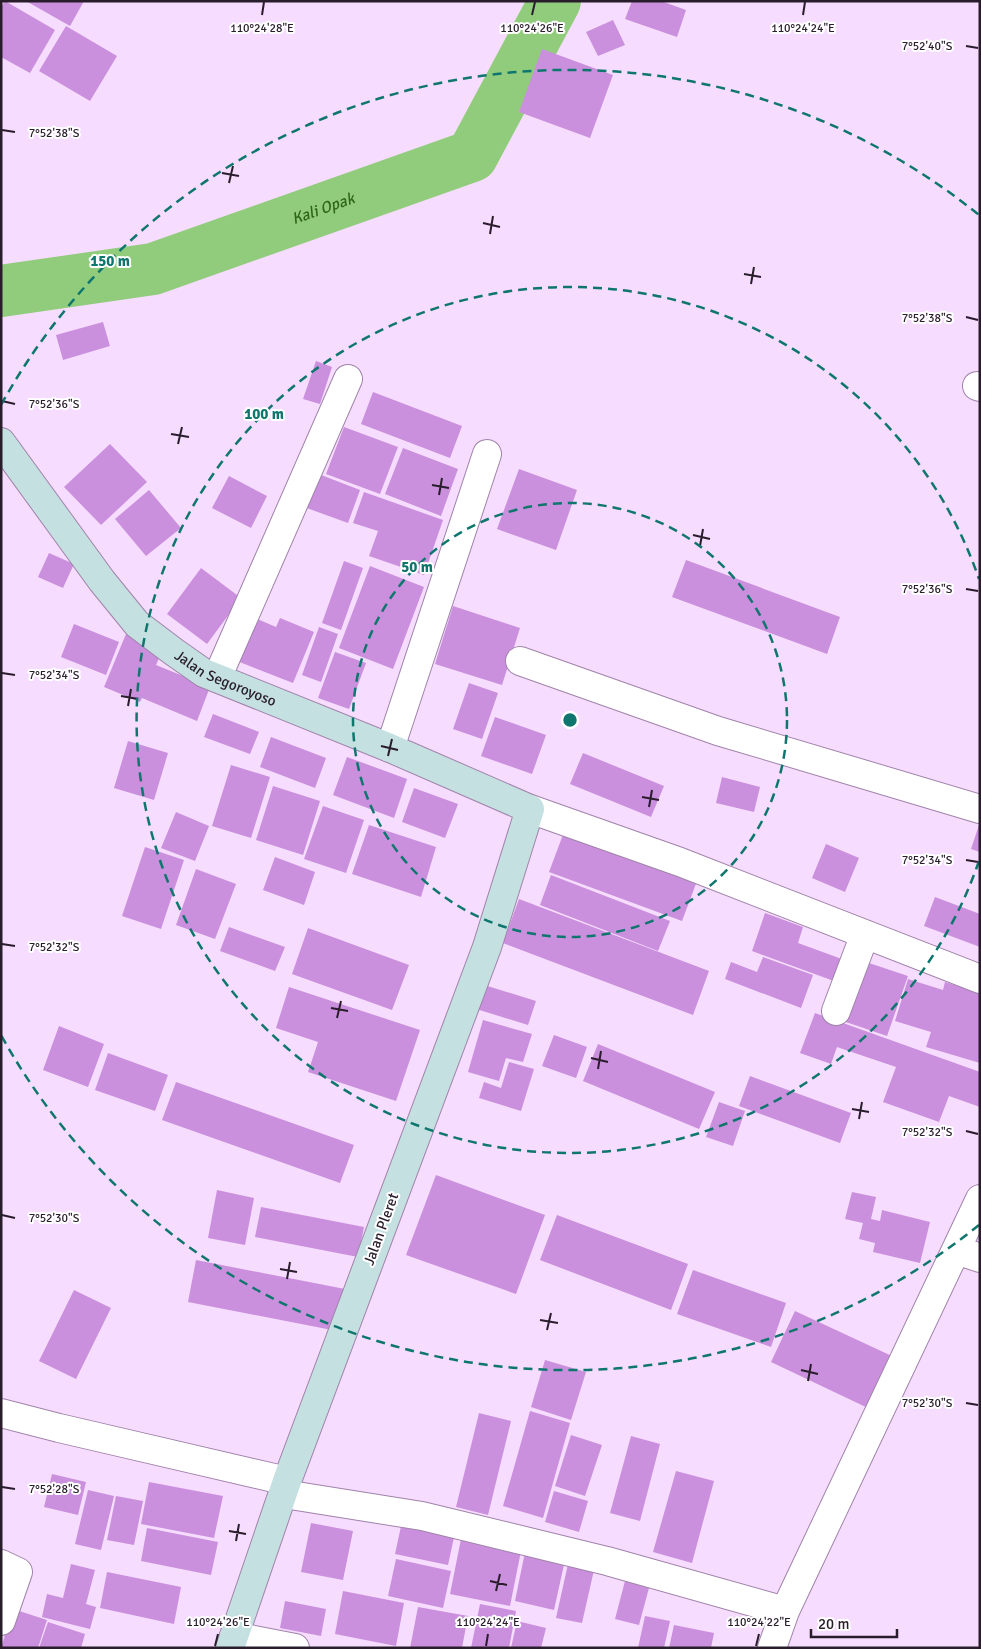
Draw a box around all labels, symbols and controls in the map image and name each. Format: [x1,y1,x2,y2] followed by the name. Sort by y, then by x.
[230,21,294,36] text: 110°24'28"E
[500,21,564,36] text: 110°24'26"E
[771,21,835,36] text: 110°24'24"E
[902,39,953,54] text: 7°52'40"S
[29,126,80,141] text: 7°52'38"S
[289,188,359,229] water label: Kali Opak
[90,252,130,270] text: 150 m
[902,311,953,326] text: 7°52'38"S
[29,397,80,412] text: 7°52'36"S
[244,405,284,423] text: 100 m
[401,558,433,576] text: 50 m
[902,582,953,597] text: 7°52'36"S
[171,646,279,710] street label: Jalan Segoroyoso
[29,668,80,683] text: 7°52'34"S
[561,711,579,729] centre of rings
[902,853,953,868] text: 7°52'34"S
[29,940,80,955] text: 7°52'32"S
[902,1125,953,1140] text: 7°52'32"S
[360,1190,402,1268] street label: Jalan Pleret
[29,1211,80,1226] text: 7°52'30"S
[902,1396,953,1411] text: 7°52'30"S
[29,1482,80,1497] text: 7°52'28"S
[811,1606,897,1638] scale bar
[186,1615,250,1630] text: 110°24'26"E
[456,1615,520,1630] text: 110°24'24"E
[727,1615,791,1630] text: 110°24'22"E
[818,1615,849,1633] text: 20 m

